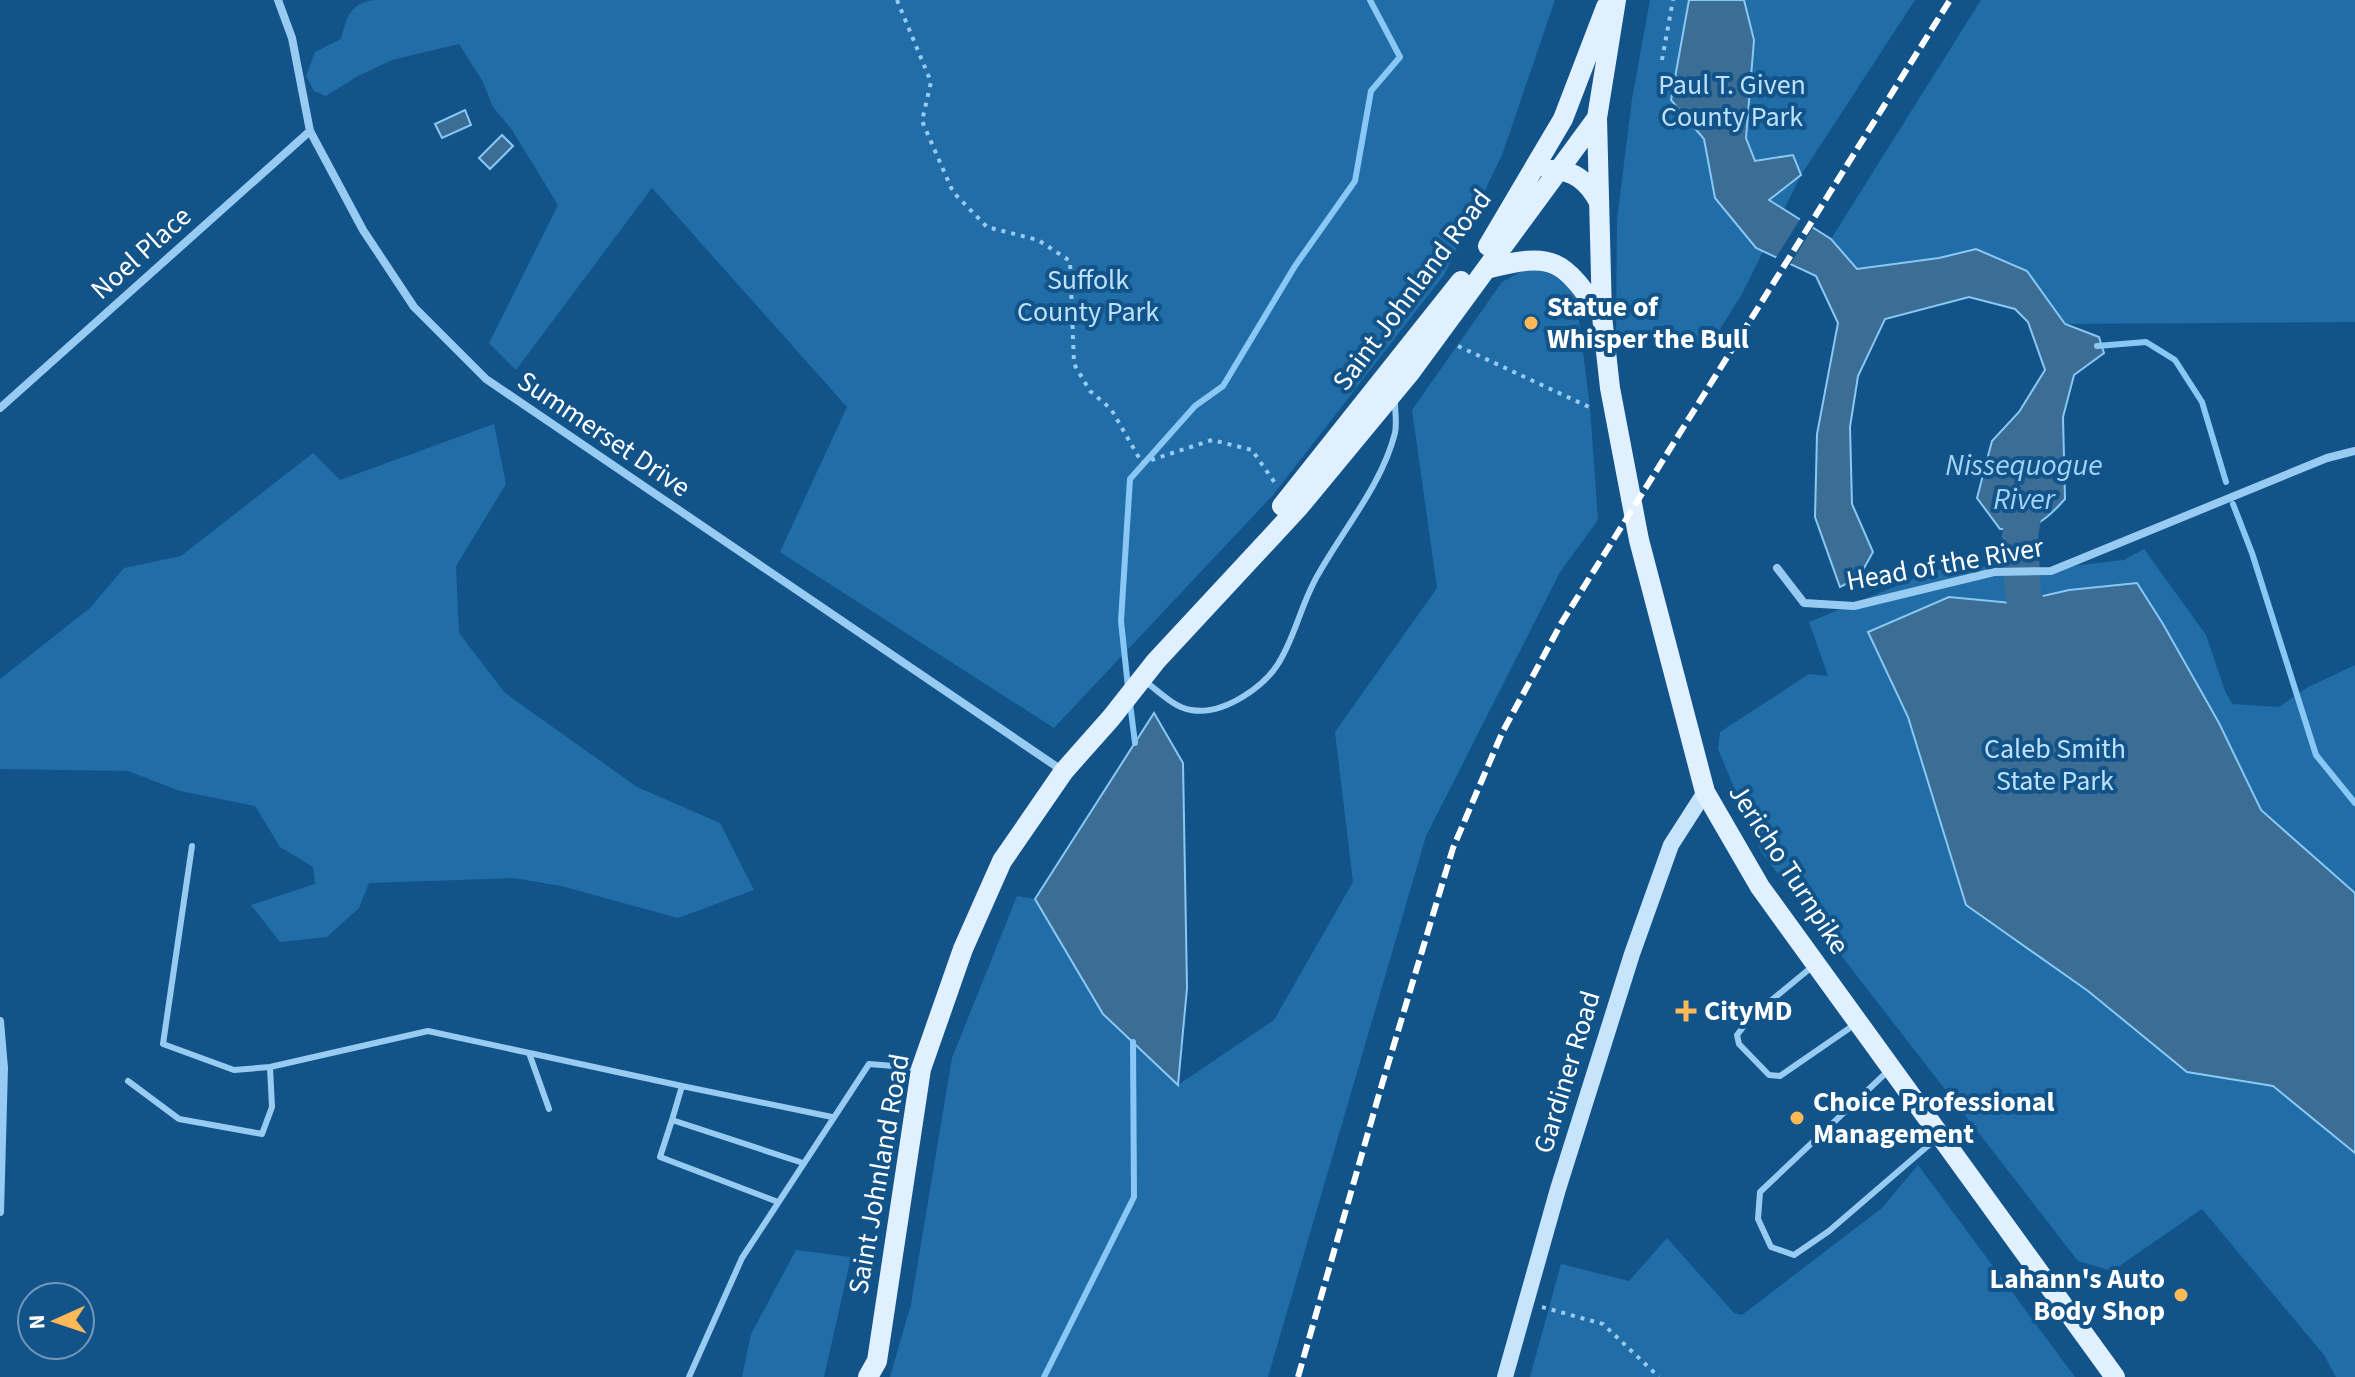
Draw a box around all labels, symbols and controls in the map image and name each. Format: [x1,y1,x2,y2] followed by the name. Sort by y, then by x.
[1658,65,1806,137] park label: Paul T. Given County Park
[1323,181,1501,399] street label: Saint Johnland Road
[82,197,200,309] street label: Noel Place
[1017,260,1159,332] park label: Suffolk County Park
[1547,287,1749,359] place label: Statue of Whisper the Bull
[1522,314,1540,332] marker: Statue of Whisper the Bull
[509,361,699,507] street label: Summerset Drive
[1945,444,2103,521] water label: Nissequogue River
[1843,527,2047,601] street label: Head of the River
[1984,729,2126,801] park label: Caleb Smith State Park
[1719,776,1859,962] street label: Jericho Turnpike
[1523,986,1611,1158] street label: Gardiner Road
[1704,991,1792,1031] place label: CityMD
[1675,1000,1697,1022] marker: CityMD
[838,1051,920,1297] street label: Saint Johnland Road
[1813,1082,2055,1154] place label: Choice Professional Management
[1788,1109,1806,1127] marker: Choice Professional Management
[1989,1259,2165,1331] place label: Lahann's Auto Body Shop
[16,1281,96,1361] north arrow
[2172,1286,2190,1304] marker: Lahann's Auto Body Shop
[21,1314,53,1330] text: N

